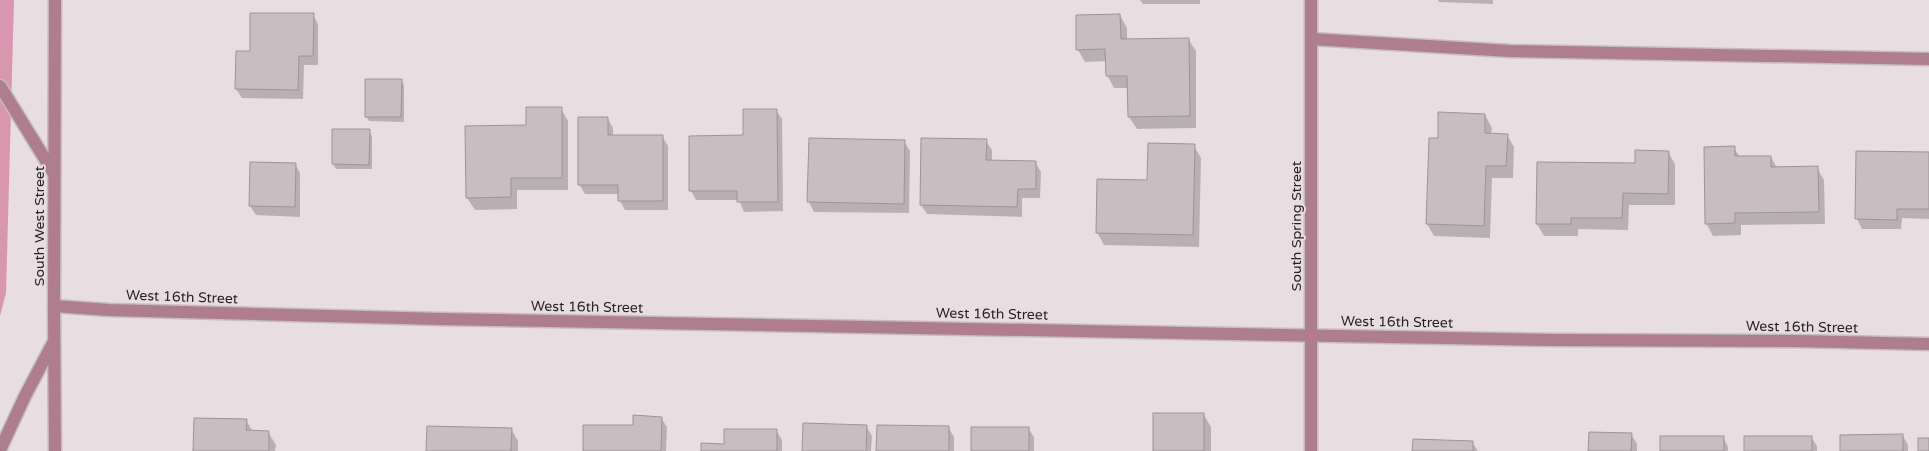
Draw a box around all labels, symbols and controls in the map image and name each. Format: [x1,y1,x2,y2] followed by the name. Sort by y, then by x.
[1288,160,1305,291] street label: South Spring Street
[31,165,48,286] street label: South West Street
[126,287,239,307] street label: West 16th Street
[531,298,644,316] street label: West 16th Street
[936,305,1049,323] street label: West 16th Street
[1341,313,1454,331] street label: West 16th Street
[1746,318,1859,336] street label: West 16th Street

